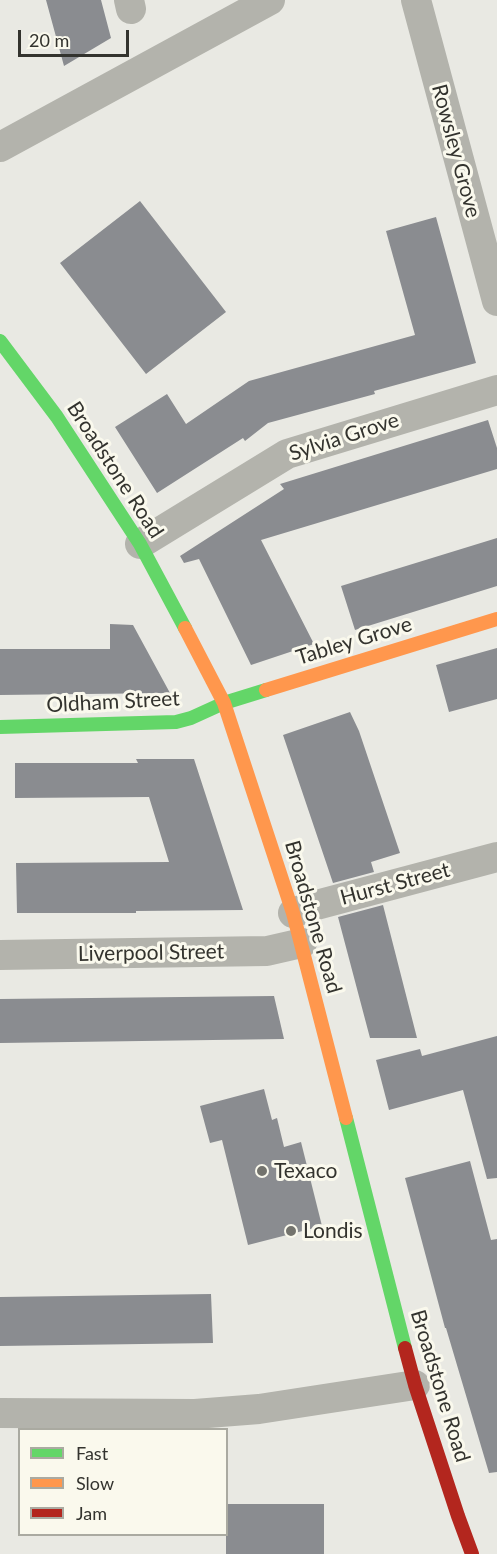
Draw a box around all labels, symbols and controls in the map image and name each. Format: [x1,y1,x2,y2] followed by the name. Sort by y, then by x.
[21,18,132,56] scale bar
[29,29,69,51] text: 20 m
[426,81,486,221] street label: Rowsley Grove
[61,397,169,543] street label: Broadstone Road
[286,407,402,467] street label: Sylvia Grove
[293,611,415,671] street label: Tabley Grove
[46,686,180,718] street label: Oldham Street
[279,838,347,996] street label: Broadstone Road
[337,857,453,911] street label: Hurst Street
[78,939,224,967] street label: Liverpool Street
[274,1158,337,1184] place label: Texaco
[255,1164,269,1178] marker: Texaco
[303,1218,363,1244] place label: Londis
[284,1224,298,1238] marker: Londis
[405,1307,475,1465] street label: Broadstone Road
[18,1428,228,1536] legend
[76,1442,108,1464] text: Fast
[76,1472,114,1494] text: Slow
[76,1502,107,1524] text: Jam

